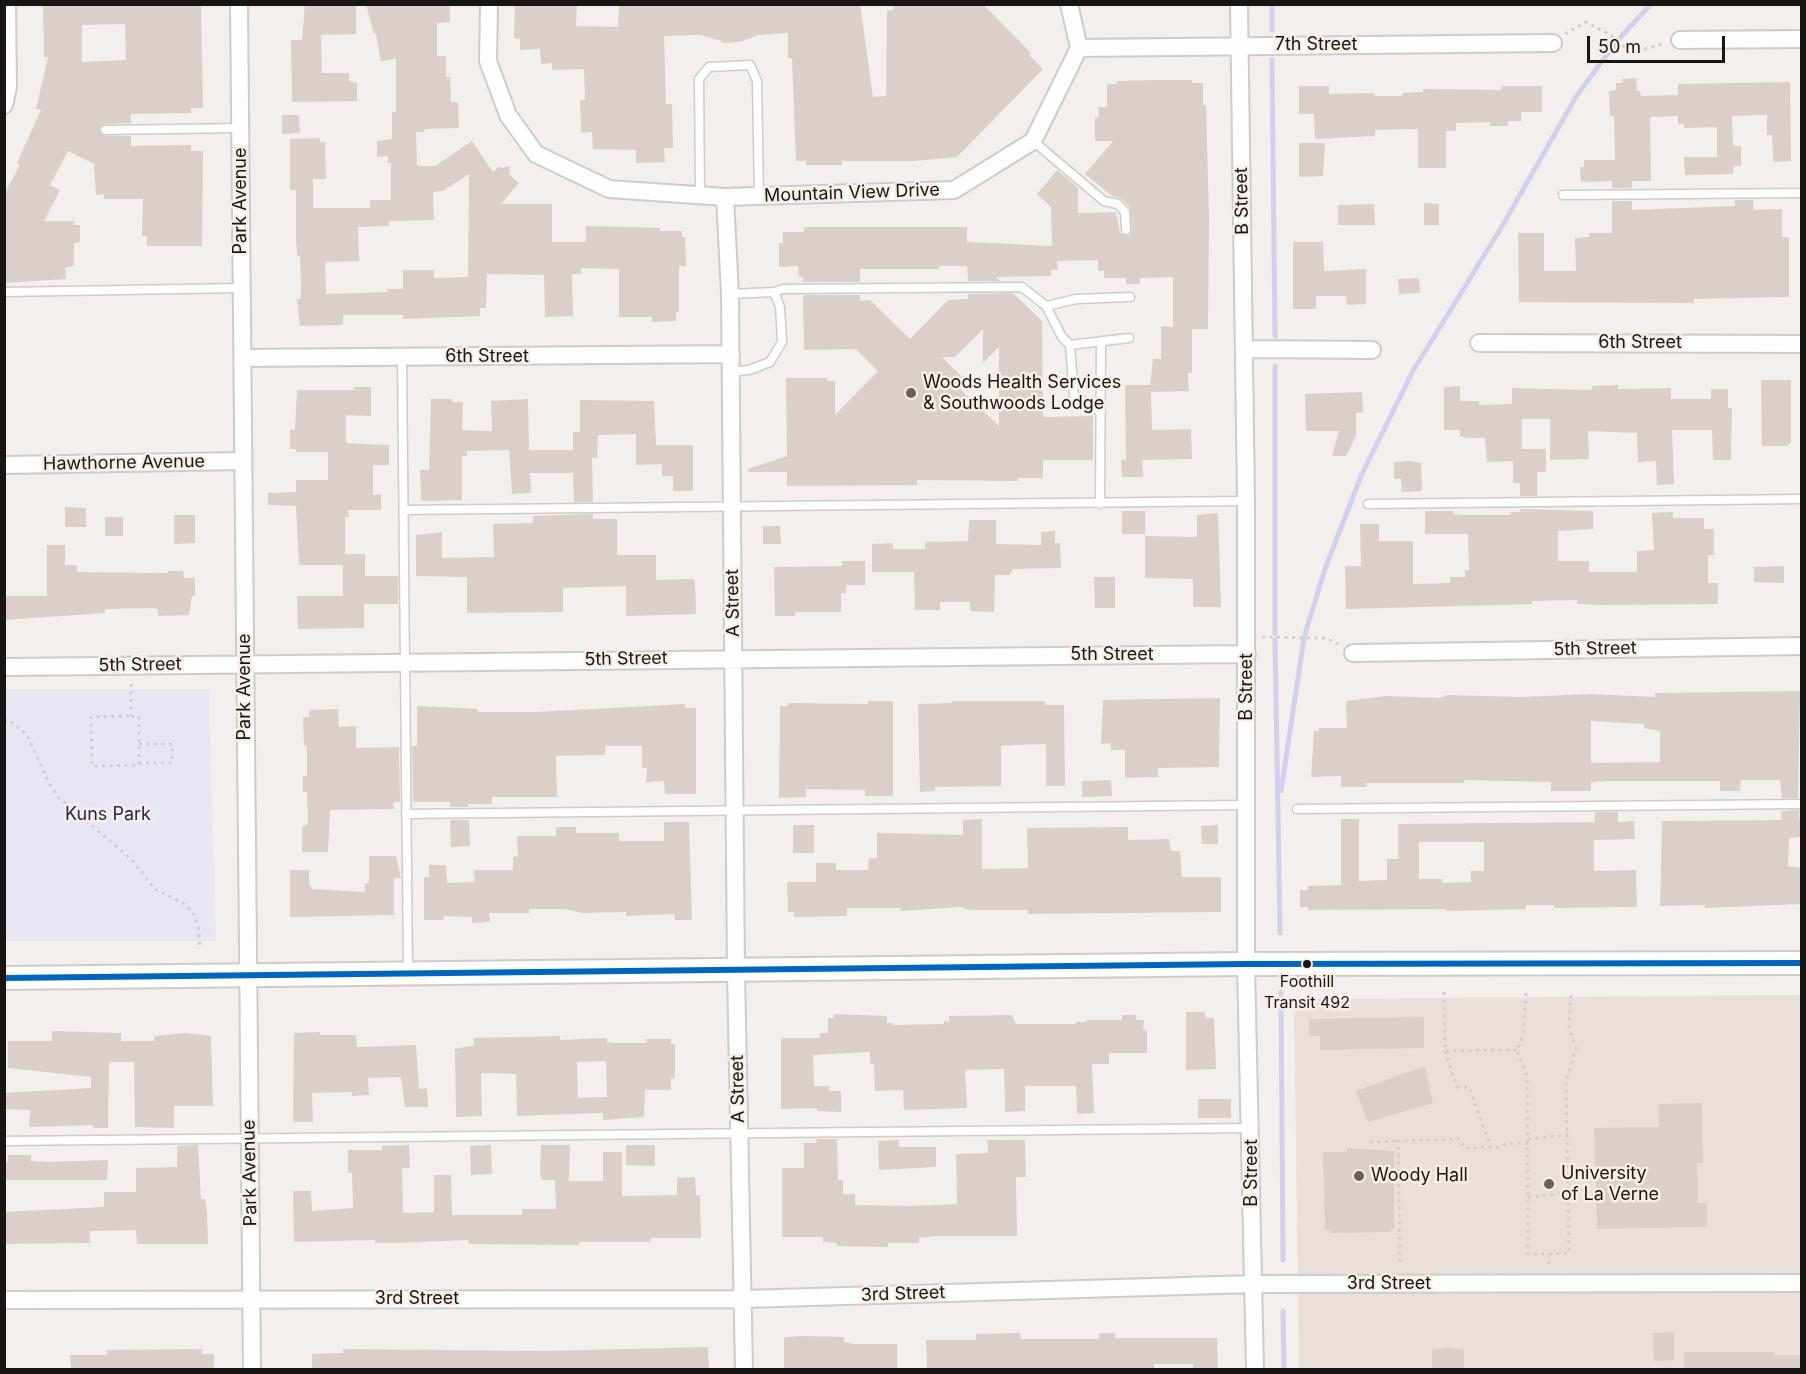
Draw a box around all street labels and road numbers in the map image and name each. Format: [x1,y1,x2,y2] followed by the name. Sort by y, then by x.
[1275,34,1357,56] street label: 7th Street
[230,148,252,254] street label: Park Avenue
[1231,167,1253,235] street label: B Street
[764,179,940,207] street label: Mountain View Drive
[1598,332,1682,354] street label: 6th Street
[445,346,529,368] street label: 6th Street
[43,451,205,475] street label: Hawthorne Avenue
[722,569,744,637] street label: A Street
[234,634,256,740] street label: Park Avenue
[1553,637,1637,661] street label: 5th Street
[1070,644,1154,666] street label: 5th Street
[584,647,668,671] street label: 5th Street
[98,653,182,677] street label: 5th Street
[1236,653,1258,721] street label: B Street
[727,1055,749,1123] street label: A Street
[238,1119,262,1227] street label: Park Avenue
[1241,1139,1263,1207] street label: B Street
[1347,1273,1431,1295] street label: 3rd Street
[860,1282,946,1306] street label: 3rd Street
[375,1288,459,1310] street label: 3rd Street

